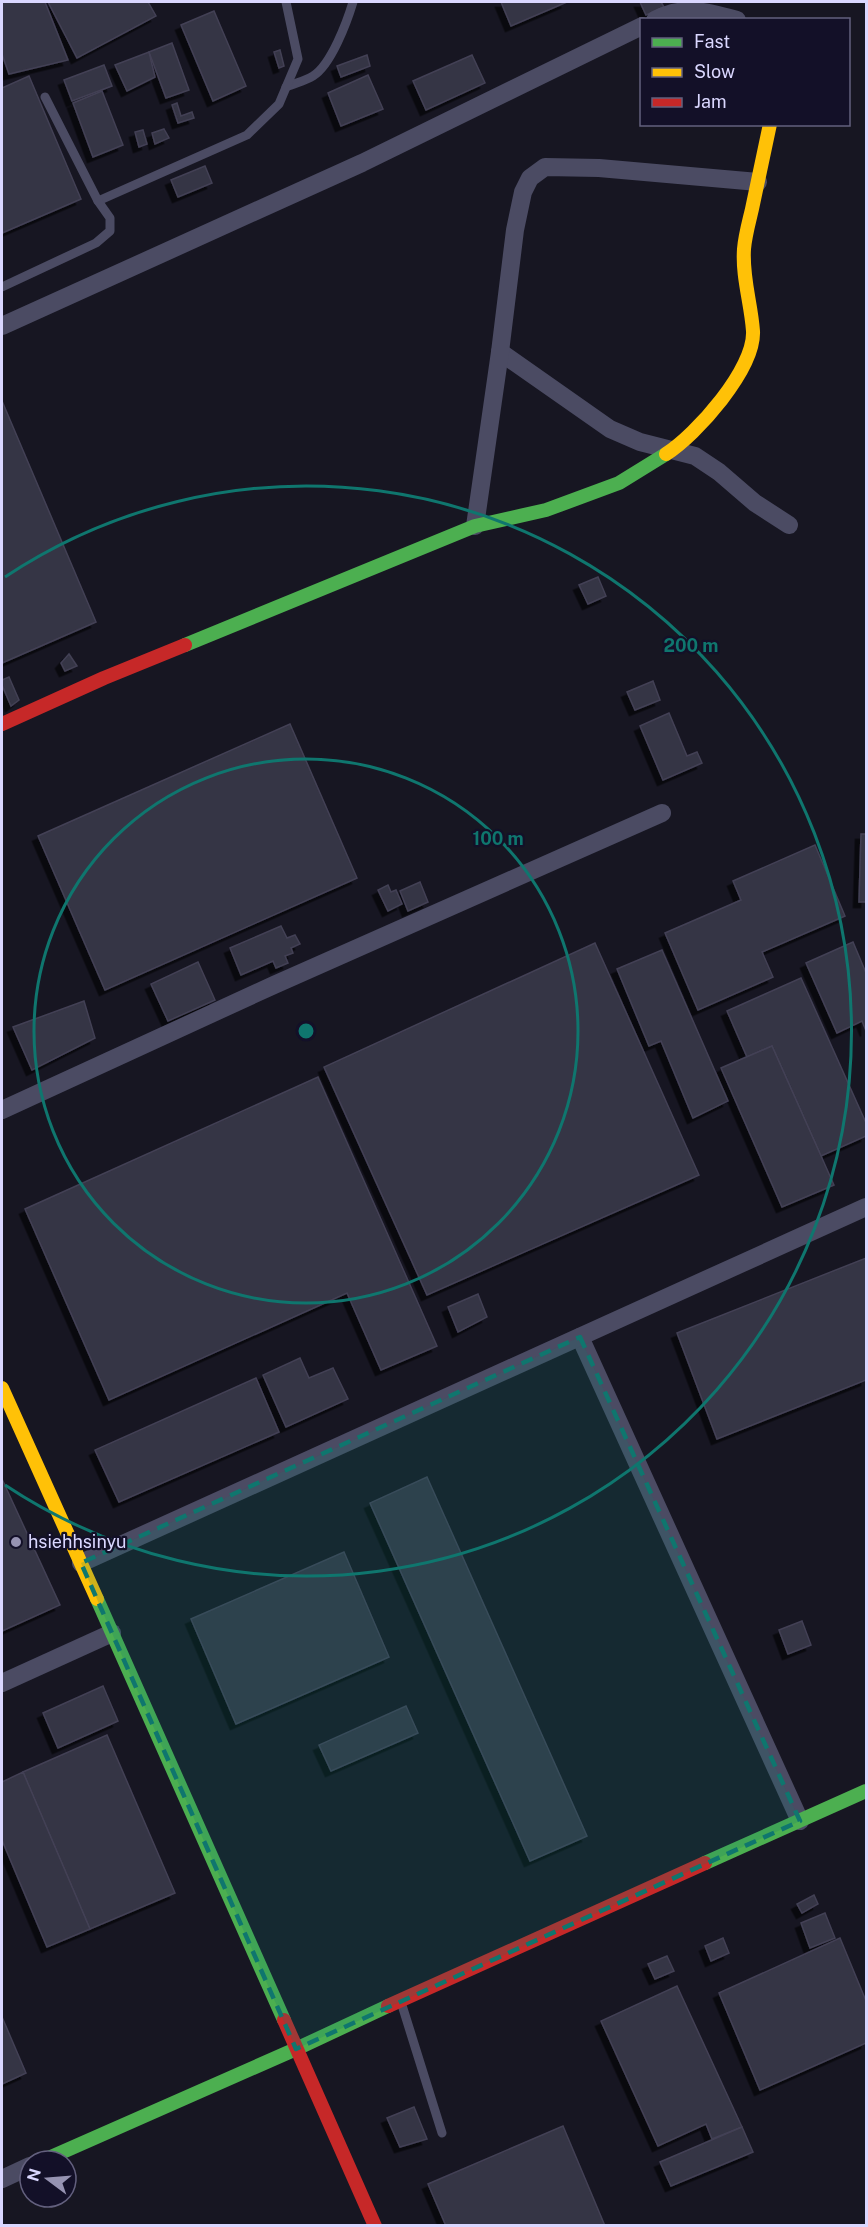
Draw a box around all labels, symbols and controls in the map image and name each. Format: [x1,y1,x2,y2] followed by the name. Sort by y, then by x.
[640,18,850,126] legend
[694,31,730,52] text: Fast
[694,61,735,82] text: Slow
[694,91,727,112] text: Jam
[664,635,718,656] text: 200 m
[472,828,524,849] text: 100 m
[296,1021,316,1041] centre of rings
[28,1531,127,1552] place label: hsiehhsinyu
[9,1535,23,1549] marker: hsiehhsinyu
[18,2149,78,2209] north arrow
[23,2166,45,2184] text: N

